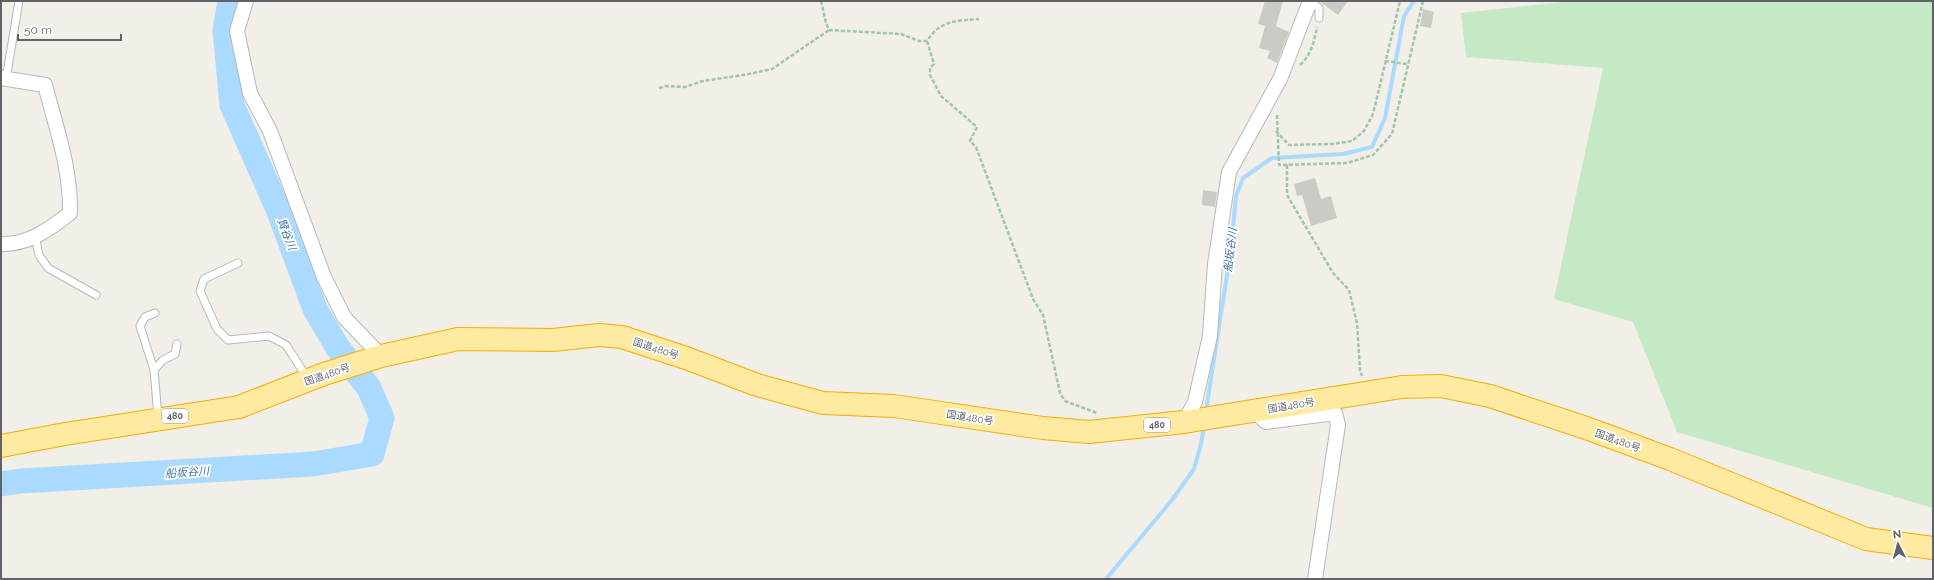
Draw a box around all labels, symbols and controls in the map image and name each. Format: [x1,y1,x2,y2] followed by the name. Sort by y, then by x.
[18,16,121,42] scale bar
[24,23,52,37] text: 50 m
[275,216,299,253] water label: 賢谷川
[1221,226,1240,273] water label: 船坂谷川
[632,336,680,361] street label: 国道480号
[303,362,351,387] street label: 国道480号
[1267,396,1315,415] street label: 国道480号
[946,408,994,427] street label: 国道480号
[162,409,188,423] road number: 480
[1144,418,1170,432] road number: 480
[1594,427,1642,454] street label: 国道480号
[165,464,210,481] water label: 船坂谷川
[1878,524,1918,564] north arrow
[1892,528,1902,541] text: N

